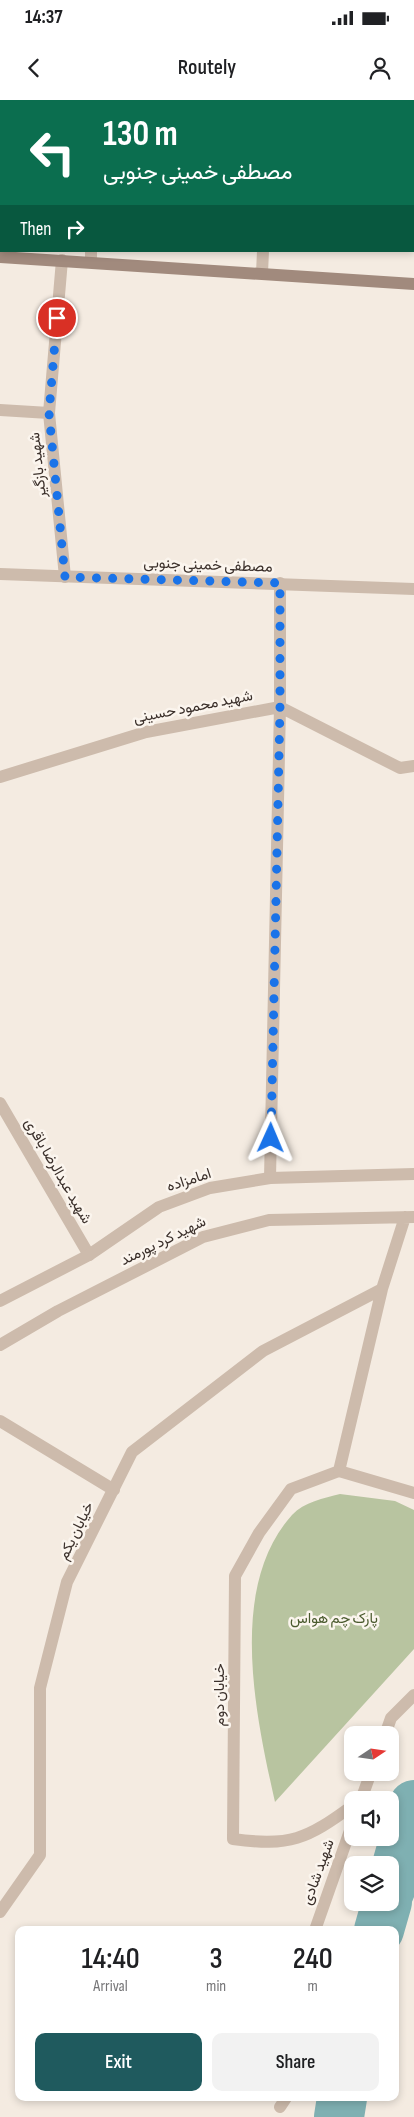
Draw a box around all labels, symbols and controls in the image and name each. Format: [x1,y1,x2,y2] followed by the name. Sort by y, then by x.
[25,6,62,29] text: 14:37
[20,54,48,82] icon: back
[178,54,236,81] text: Routely
[366,54,394,82] icon: person
[103,113,178,156] text: 130 m
[20,120,85,185] icon: left
[103,159,292,186] text: مصطفی خمینی جنوبی
[61,215,89,243] icon: right
[20,218,51,241] text: Then
[36,297,78,339] pin
[43,304,71,332] icon: arrive
[25,431,51,500] street label: شهید بازگیر
[143,553,273,577] street label: مصطفی خمینی جنوبی
[132,686,254,728] street label: شهید محمود حسینی
[244,1111,296,1163] position arrow
[20,1115,96,1227] street label: شهید عبدالرضا باقری
[164,1164,214,1196] street label: امامزاده
[117,1212,209,1270] street label: شهید کرد پورمند
[54,1499,98,1563] street label: خیابان یکم
[290,1609,378,1628] park label: پارک چم هواس
[210,1663,229,1727] street label: خیابان دوم
[344,1726,399,1781] north arrow
[344,1726,399,1911] map controls
[344,1791,399,1846] button: sound
[297,1836,339,1907] street label: شهید شادی
[344,1856,399,1911] button: layers
[81,1941,140,1977] text: 14:40
[210,1941,223,1977] text: 3
[293,1941,333,1977] text: 240
[93,1977,128,1996] text: Arrival
[206,1977,226,1996] text: min
[307,1977,318,1996] text: m
[35,2033,202,2091] button: Exit
[212,2033,379,2091] button: Share

